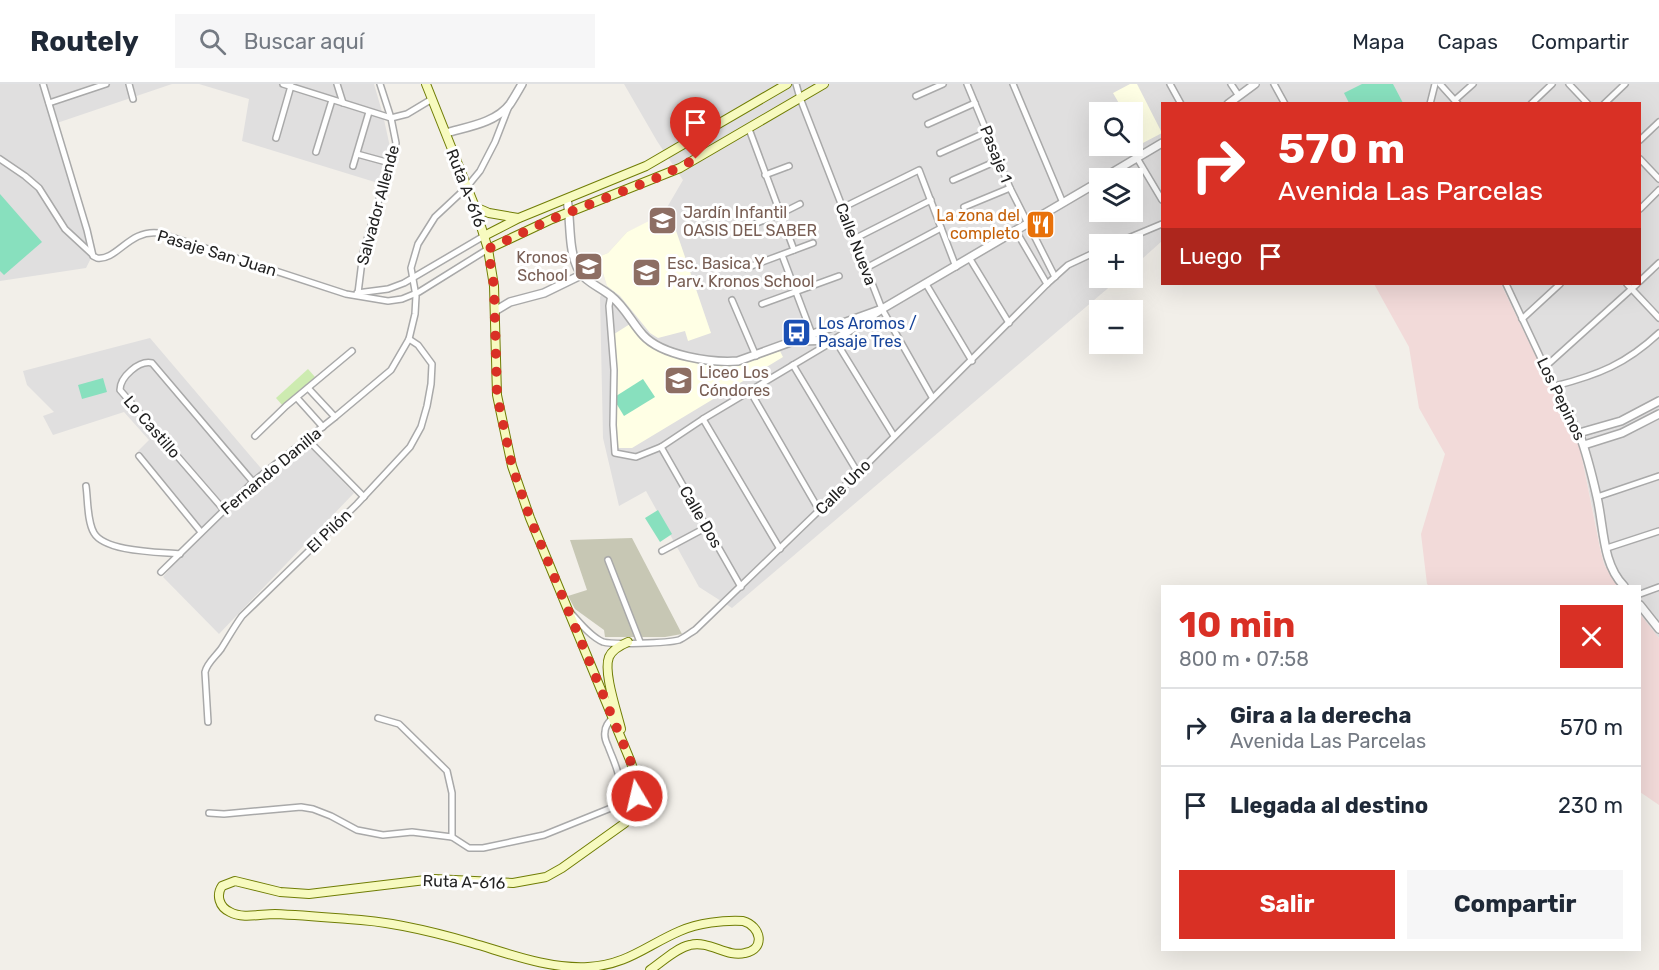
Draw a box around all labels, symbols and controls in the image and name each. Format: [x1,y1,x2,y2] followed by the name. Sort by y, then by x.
[175,14,595,68] search box
[30,25,139,58] text: Routely
[196,25,229,58] icon: search
[244,28,364,55] text: Buscar aquí
[1352,29,1405,54] text: Mapa
[1438,29,1498,54] text: Capas
[1531,29,1629,54] text: Compartir
[670,97,721,159] pin
[1089,102,1143,354] map controls
[1089,102,1143,156] button: search
[679,106,712,139] icon: arrive
[976,123,1016,185] street label: Pasaje 1
[1278,124,1405,174] text: 570 m
[1179,126,1257,204] icon: right
[353,143,403,267] street label: Salvador Allende
[442,146,490,230] street label: Ruta A-616
[1089,168,1143,222] button: layers
[1278,175,1543,207] text: Avenida Las Parcelas
[832,200,880,288] street label: Calle Nueva
[683,203,817,240] place label: Jardín Infantil OASIS DEL SABER
[646,205,678,237] school or university icon: Jardín Infantil OASIS DEL SABER
[936,206,1020,243] place label: La zona del completo
[1025,208,1057,240] restaurant icon: La zona del completo
[155,226,279,280] street label: Pasaje San Juan
[1089,234,1143,288] button: +
[1254,240,1287,273] icon: arrive
[1179,243,1242,270] text: Luego
[516,248,568,285] place label: Kronos School
[573,250,605,282] school or university icon: Kronos School
[667,254,814,291] place label: Esc. Basica Y Parv. Kronos School
[630,256,662,288] school or university icon: Esc. Basica Y Parv. Kronos School
[1089,300,1143,354] button: −
[818,314,917,351] place label: Los Aromos / Pasaje Tres
[781,316,813,348] bus stop icon: Los Aromos / Pasaje Tres
[1533,355,1589,443] street label: Los Pepinos
[699,363,770,400] place label: Liceo Los Cóndores
[662,365,694,397] school or university icon: Liceo Los Cóndores
[120,392,184,462] street label: Lo Castillo
[217,424,325,518] street label: Fernando Danilla
[811,455,875,519] street label: Calle Uno
[676,483,726,551] street label: Calle Dos
[303,505,355,557] street label: El Pilón
[1179,603,1295,646] text: 10 min
[1560,605,1623,668] button: close
[1179,647,1309,671] text: 800 m · 07:58
[1230,702,1411,729] text: Gira a la derecha
[1179,711,1212,744] icon: right
[1560,714,1623,741] text: 570 m
[1230,729,1426,753] text: Avenida Las Parcelas
[605,764,669,828] position arrow
[1179,789,1212,822] icon: arrive
[1230,792,1428,819] text: Llegada al destino
[1558,792,1623,819] text: 230 m
[1179,870,1395,939] button: Salir
[1407,870,1623,939] button: Compartir
[422,871,506,893] street label: Ruta A-616

